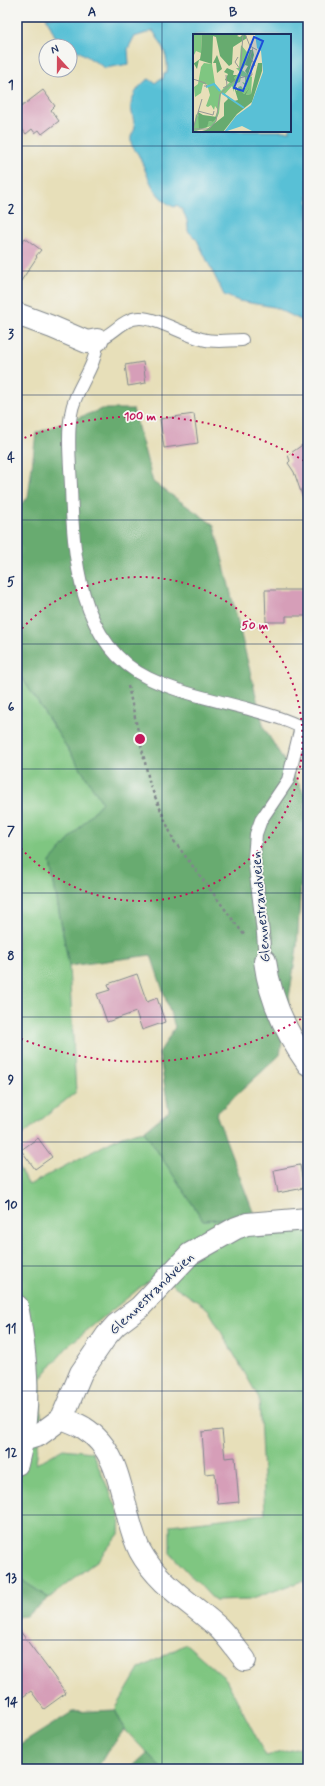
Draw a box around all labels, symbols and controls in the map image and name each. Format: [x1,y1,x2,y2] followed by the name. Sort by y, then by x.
[88,4,96,21] text: A
[229,4,238,21] text: B
[193,34,291,132] inset map
[38,38,78,78] north arrow
[49,42,61,57] text: N
[8,77,14,94] text: 1
[8,201,15,218] text: 2
[8,326,14,343] text: 3
[124,409,157,425] text: 100 m
[7,450,15,467] text: 4
[7,574,15,591] text: 5
[242,618,269,634] text: 50 m
[8,699,15,716] text: 6
[133,732,147,746] centre of rings
[7,823,15,840] text: 7
[247,851,275,963] street label: Glennestrandveien
[7,948,15,965] text: 8
[8,1072,15,1089] text: 9
[4,1197,18,1214] text: 10
[105,1249,198,1339] street label: Glennestrandveien
[5,1321,17,1338] text: 11
[5,1445,17,1462] text: 12
[5,1570,17,1587] text: 13
[4,1694,18,1711] text: 14

